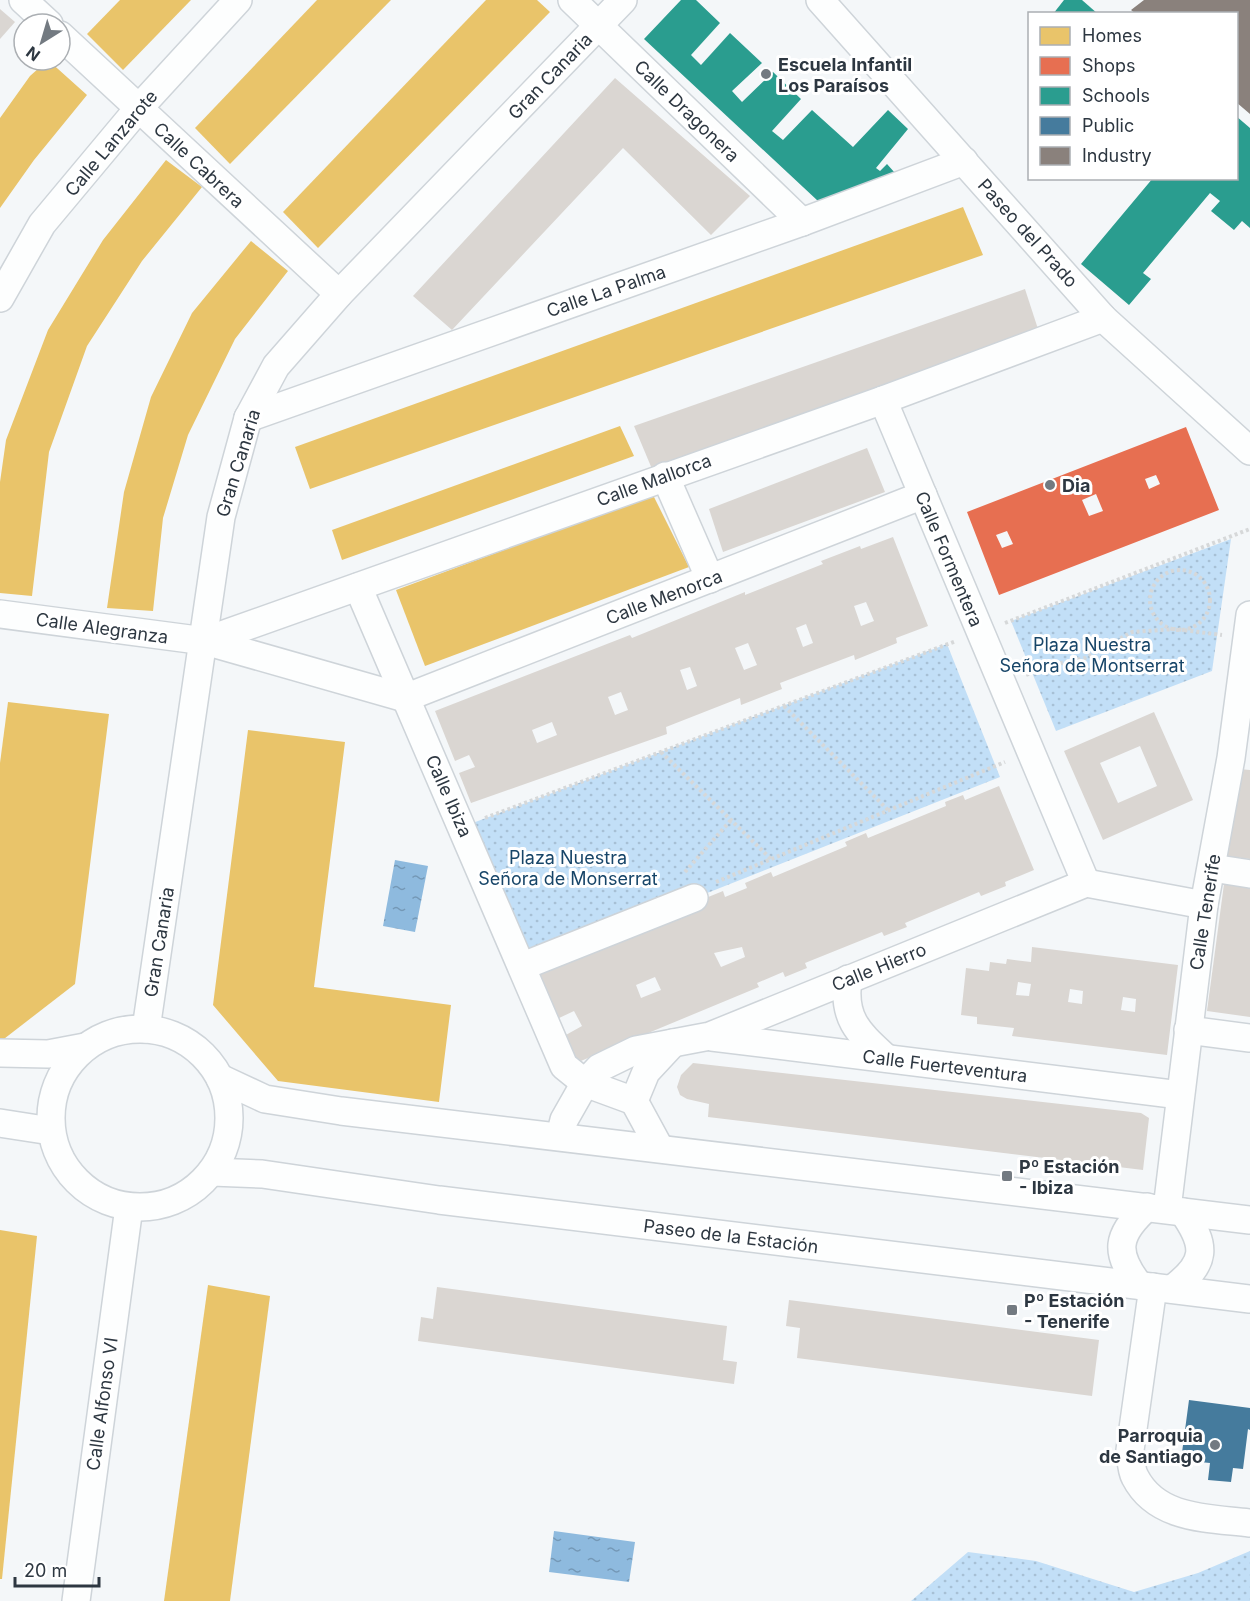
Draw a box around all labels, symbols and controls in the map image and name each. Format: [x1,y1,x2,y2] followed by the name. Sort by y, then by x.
[12,12,72,72] north arrow
[1028,12,1238,180] legend
[1082,25,1142,46] text: Homes
[504,29,596,123] street label: Gran Canaria
[22,42,44,66] text: N
[778,54,912,96] place label: Escuela Infantil Los Paraísos
[1082,55,1136,76] text: Shops
[630,56,744,166] street label: Calle Dragonera
[759,67,773,81] marker: Escuela Infantil Los Paraísos
[1082,85,1150,106] text: Schools
[61,86,161,200] street label: Calle Lanzarote
[1082,115,1134,136] text: Public
[150,118,248,212] street label: Calle Cabrera
[1082,145,1152,166] text: Industry
[974,174,1082,292] street label: Paseo del Prado
[544,261,668,321] street label: Calle La Palma
[212,407,264,519] street label: Gran Canaria
[594,450,714,510] street label: Calle Mallorca
[1062,475,1090,496] place label: Dia
[1043,478,1057,492] marker: Dia
[911,488,987,630] street label: Calle Formentera
[603,565,725,629] street label: Calle Menorca
[34,608,170,648] street label: Calle Alegranza
[999,634,1185,676] park label: Plaza Nuestra Señora de Montserrat
[422,752,476,840] street label: Calle Ibiza
[478,847,658,889] park label: Plaza Nuestra Señora de Monserrat
[1185,852,1225,972] street label: Calle Tenerife
[140,885,178,999] street label: Gran Canaria
[829,939,929,995] street label: Calle Hierro
[861,1045,1029,1087] street label: Calle Fuerteventura
[1019,1156,1119,1198] place label: Pº Estación - Ibiza
[1000,1169,1014,1183] marker: Pº Estación - Ibiza
[642,1215,820,1257] street label: Paseo de la Estación
[1024,1290,1124,1332] place label: Pº Estación - Tenerife
[1005,1303,1019,1317] marker: Pº Estación - Tenerife
[82,1336,122,1472] street label: Calle Alfonso VI
[1099,1425,1203,1467] place label: Parroquia de Santiago
[1208,1438,1222,1452] marker: Parroquia de Santiago
[15,1550,99,1588] scale bar
[24,1560,67,1581] text: 20 m

